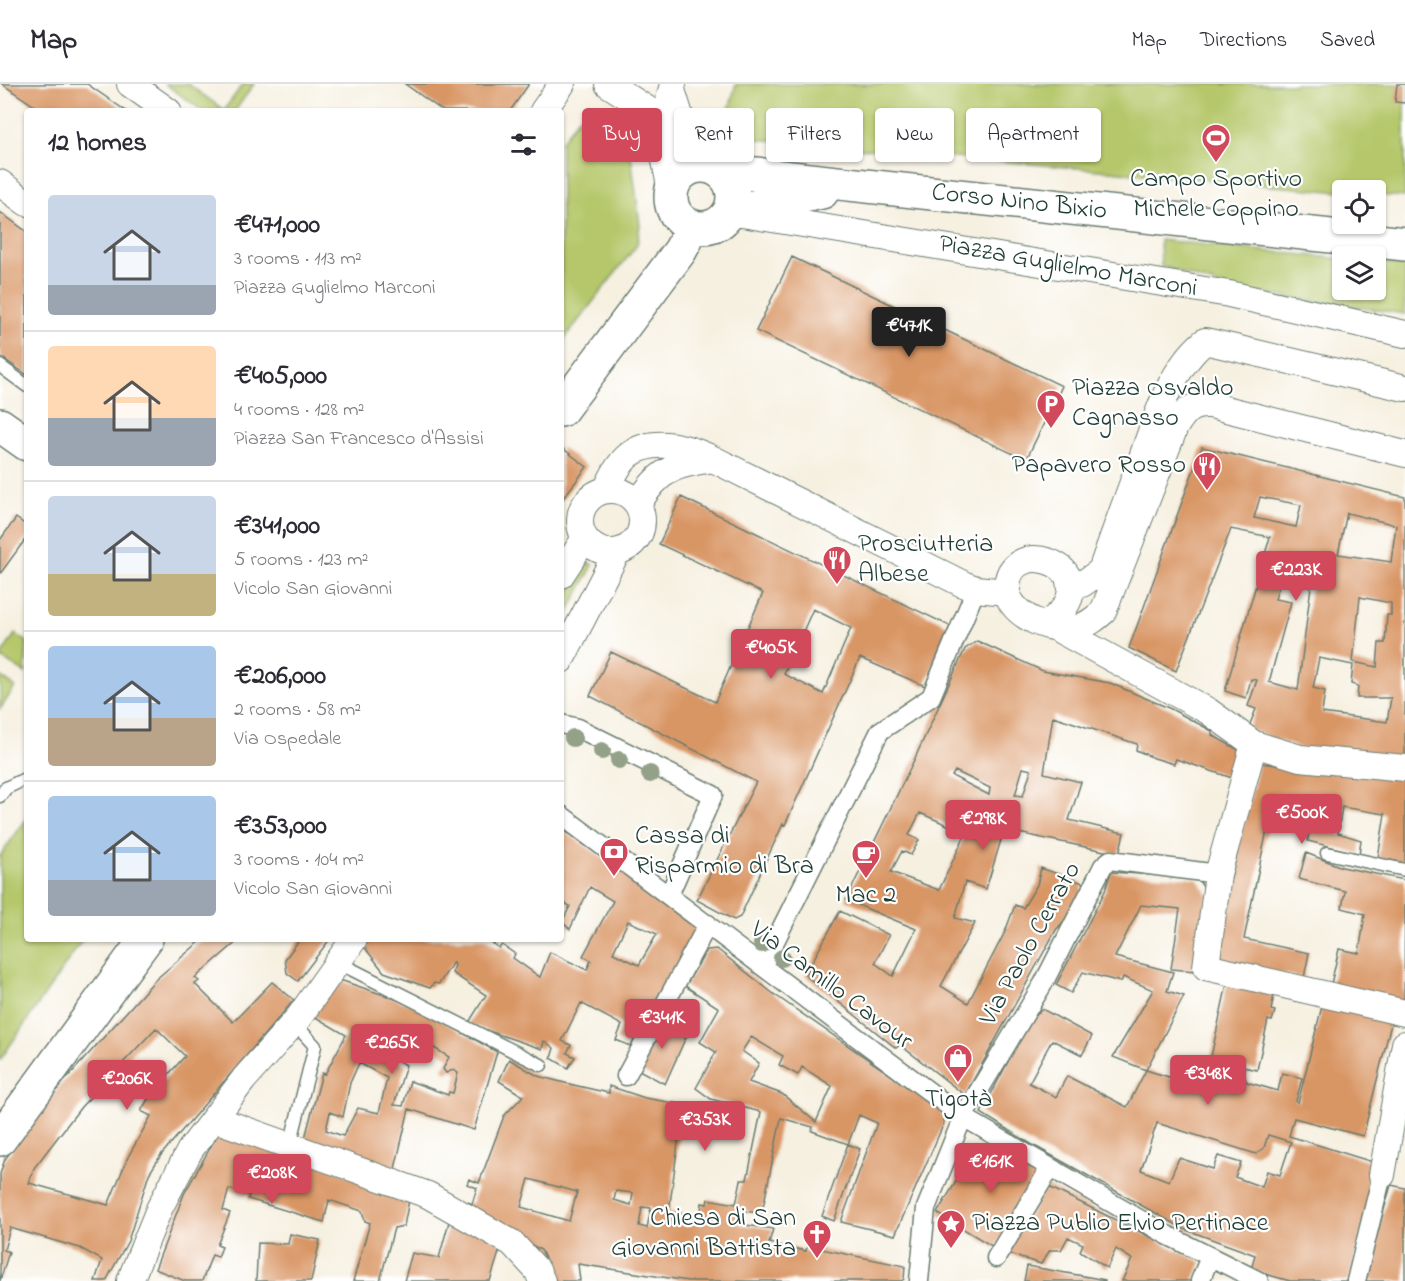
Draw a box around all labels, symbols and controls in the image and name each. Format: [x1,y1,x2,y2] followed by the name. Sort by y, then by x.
[30,21,77,62] text: Map
[1131,26,1167,56] text: Map
[1200,26,1287,56] text: Directions
[1320,26,1375,56] text: Saved
[582,108,662,162] chip: Buy
[674,108,754,162] chip: Rent
[766,108,863,162] chip: Filters
[875,108,954,162] chip: New
[966,108,1101,162] chip: Apartment
[1200,122,1232,164] sports icon: Campo Sportivo Michele Coppino
[48,125,147,163] text: 12 homes
[507,128,540,161] icon: filters
[1130,161,1302,229] place label: Campo Sportivo Michele Coppino
[930,174,1109,231] street label: Corso Nino Bixio
[1332,180,1386,300] map controls
[1332,180,1386,234] button: locate
[234,207,320,245] text: €471,000
[96,219,168,291] icon: home
[936,226,1200,308] street label: Piazza Guglielmo Marconi
[234,245,362,274] text: 3 rooms · 113 m²
[1332,246,1386,300] button: layers
[234,274,436,303] text: Piazza Guglielmo Marconi
[867,307,951,358] pin: €471K
[886,312,932,341] text: €471K
[234,358,327,396] text: €405,000
[96,370,168,442] icon: home
[1072,370,1233,438] place label: Piazza Osvaldo Cagnasso
[1035,388,1067,430] parking icon: Piazza Osvaldo Cagnasso
[234,396,364,425] text: 4 rooms · 128 m²
[234,425,484,454] text: Piazza San Francesco d'Assisi
[1012,447,1186,485] place label: Papavero Rosso
[1191,450,1223,492] restaurant icon: Papavero Rosso
[234,508,320,546] text: €341,000
[96,520,168,592] icon: home
[858,526,993,594] place label: Prosciutteria Albese
[821,544,853,586] restaurant icon: Prosciutteria Albese
[234,546,368,575] text: 5 rooms · 123 m²
[1254,551,1338,602] pin: €223K
[1270,556,1322,585] text: €223K
[234,575,392,604] text: Vicolo San Giovanni
[729,629,813,680] pin: €405K
[745,634,797,663] text: €405K
[234,658,326,696] text: €206,000
[96,670,168,742] icon: home
[234,696,361,725] text: 2 rooms · 58 m²
[234,725,341,754] text: Via Ospedale
[1260,794,1344,845] pin: €500K
[1276,799,1328,828] text: €500K
[941,800,1025,851] pin: €298K
[959,805,1007,834] text: €298K
[234,808,327,846] text: €353,000
[635,818,814,886] place label: Cassa di Risparmio di Bra
[96,820,168,892] icon: home
[598,836,630,878] bank icon: Cassa di Risparmio di Bra
[850,838,882,880] cafe icon: Mac 2
[234,846,364,875] text: 3 rooms · 104 m²
[970,855,1092,1034] street label: Via Paolo Cerrato
[234,875,392,904] text: Vicolo San Giovanni
[836,877,896,915] place label: Mac 2
[741,911,921,1061] street label: Via Camillo Cavour
[620,999,704,1050] pin: €341K
[639,1004,685,1033] text: €341K
[350,1024,434,1075] pin: €265K
[365,1029,419,1058] text: €265K
[942,1042,974,1084] shop icon: Tigotà
[1166,1055,1250,1106] pin: €348K
[85,1060,169,1111] pin: €206K
[1184,1060,1232,1089] text: €348K
[101,1065,153,1094] text: €206K
[925,1081,991,1119] place label: Tigotà
[663,1101,747,1152] pin: €353K
[679,1106,731,1135] text: €353K
[949,1143,1033,1194] pin: €161K
[968,1148,1014,1177] text: €161K
[230,1154,314,1205] pin: €208K
[247,1159,297,1188] text: €208K
[611,1200,796,1268] place label: Chiesa di San Giovanni Battista
[972,1205,1269,1243] place label: Piazza Publio Elvio Pertinace
[935,1208,967,1250] place icon: Piazza Publio Elvio Pertinace
[801,1218,833,1260] church icon: Chiesa di San Giovanni Battista

